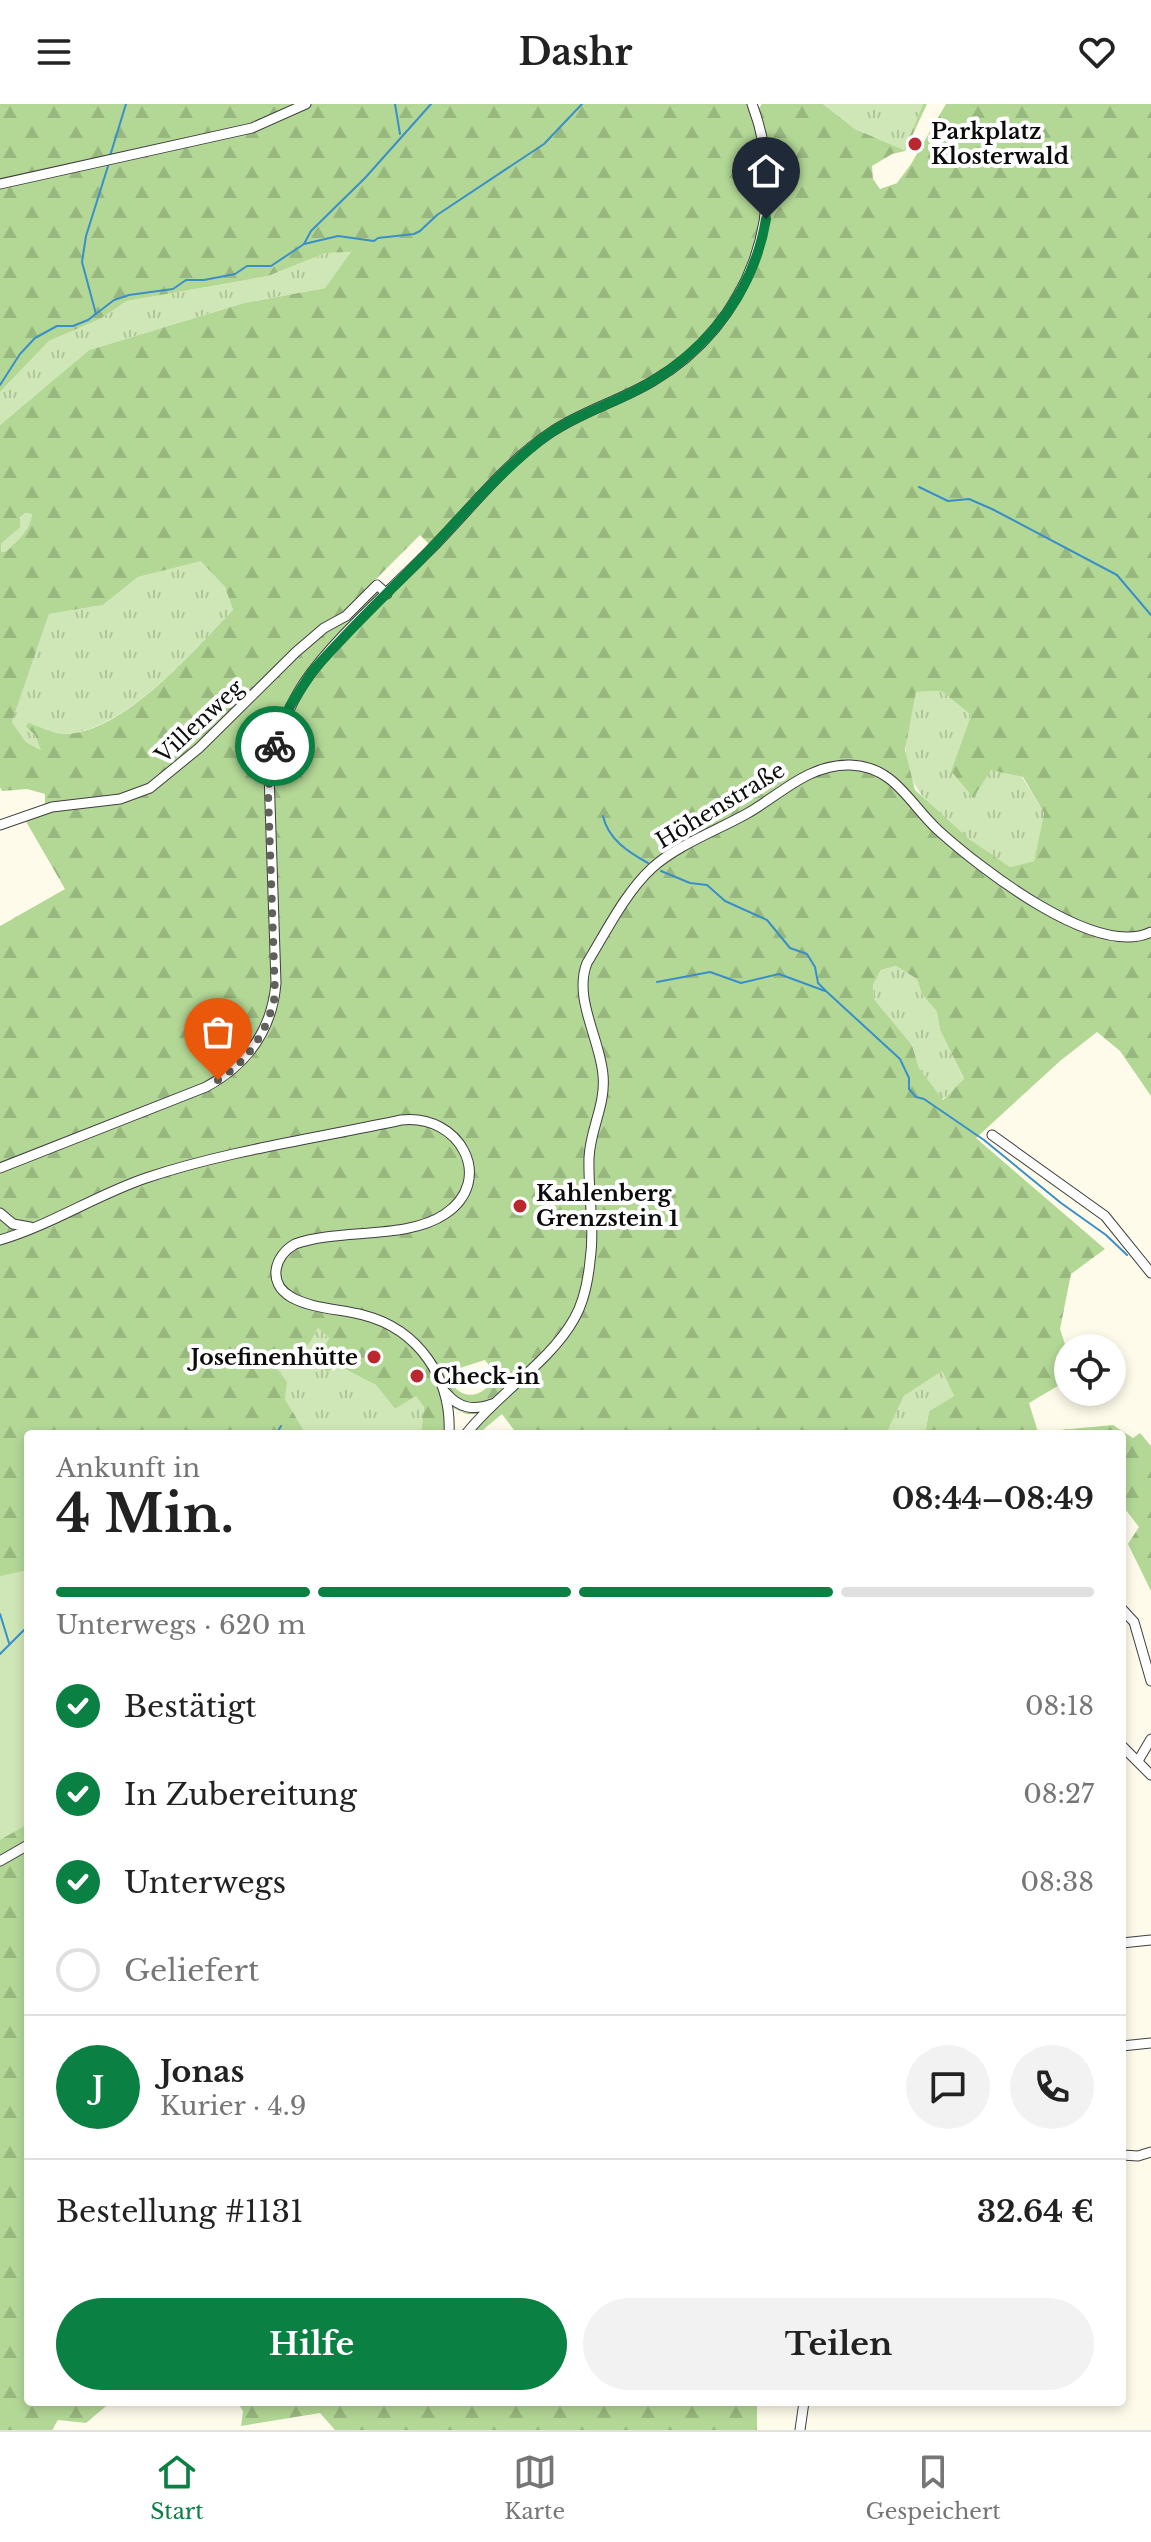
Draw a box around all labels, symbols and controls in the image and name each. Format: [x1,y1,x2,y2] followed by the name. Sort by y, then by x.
[32,30,76,74] icon: menu
[519,30,632,75] text: Dashr
[1075,30,1119,74] icon: heart
[931,118,1069,170] place label: Parkplatz Klosterwald
[906,135,924,153] marker: Parkplatz Klosterwald
[732,137,800,219] pin
[744,149,788,193] icon: home
[149,673,249,770] street label: Villenweg
[235,706,315,786] courier
[253,724,297,768] icon: bike
[651,756,790,855] street label: Höhenstraße
[184,998,252,1080] pin
[196,1010,240,1054] icon: bag
[536,1180,679,1232] place label: Kahlenberg Grenzstein 1
[511,1197,529,1215] marker: Kahlenberg Grenzstein 1
[1054,1334,1126,1406] map controls
[1054,1334,1126,1406] button: locate
[187,1344,358,1371] place label: Josefinenhütte
[365,1348,383,1366] marker: Josefinenhütte
[433,1363,540,1390] place label: Check-in
[408,1367,426,1385] marker: Check-in
[56,1452,200,1484] text: Ankunft in
[892,1480,1094,1517] text: 08:44–08:49
[56,1482,234,1546] text: 4 Min.
[56,1609,306,1641] text: Unterwegs · 620 m
[56,1684,100,1728] icon: check
[124,1688,257,1725] text: Bestätigt
[1025,1690,1094,1722] text: 08:18
[56,1772,100,1816] icon: check
[124,1776,357,1813] text: In Zubereitung
[1023,1778,1094,1810] text: 08:27
[56,1860,100,1904] icon: check
[124,1864,286,1901] text: Unterwegs
[1020,1866,1094,1898] text: 08:38
[124,1952,259,1989] text: Geliefert
[906,2045,990,2129] button: chat
[1010,2045,1094,2129] button: phone
[160,2053,244,2090] text: Jonas
[92,2069,104,2106] text: J
[160,2090,306,2122] text: Kurier · 4.9
[56,2193,303,2230] text: Bestellung #1131
[977,2193,1094,2230] text: 32.64 €
[56,2298,567,2390] button: Hilfe
[583,2298,1094,2390] button: Teilen
[150,2450,204,2525] tab: Start
[504,2450,565,2525] tab: Karte
[866,2450,1001,2525] tab: Gespeichert

